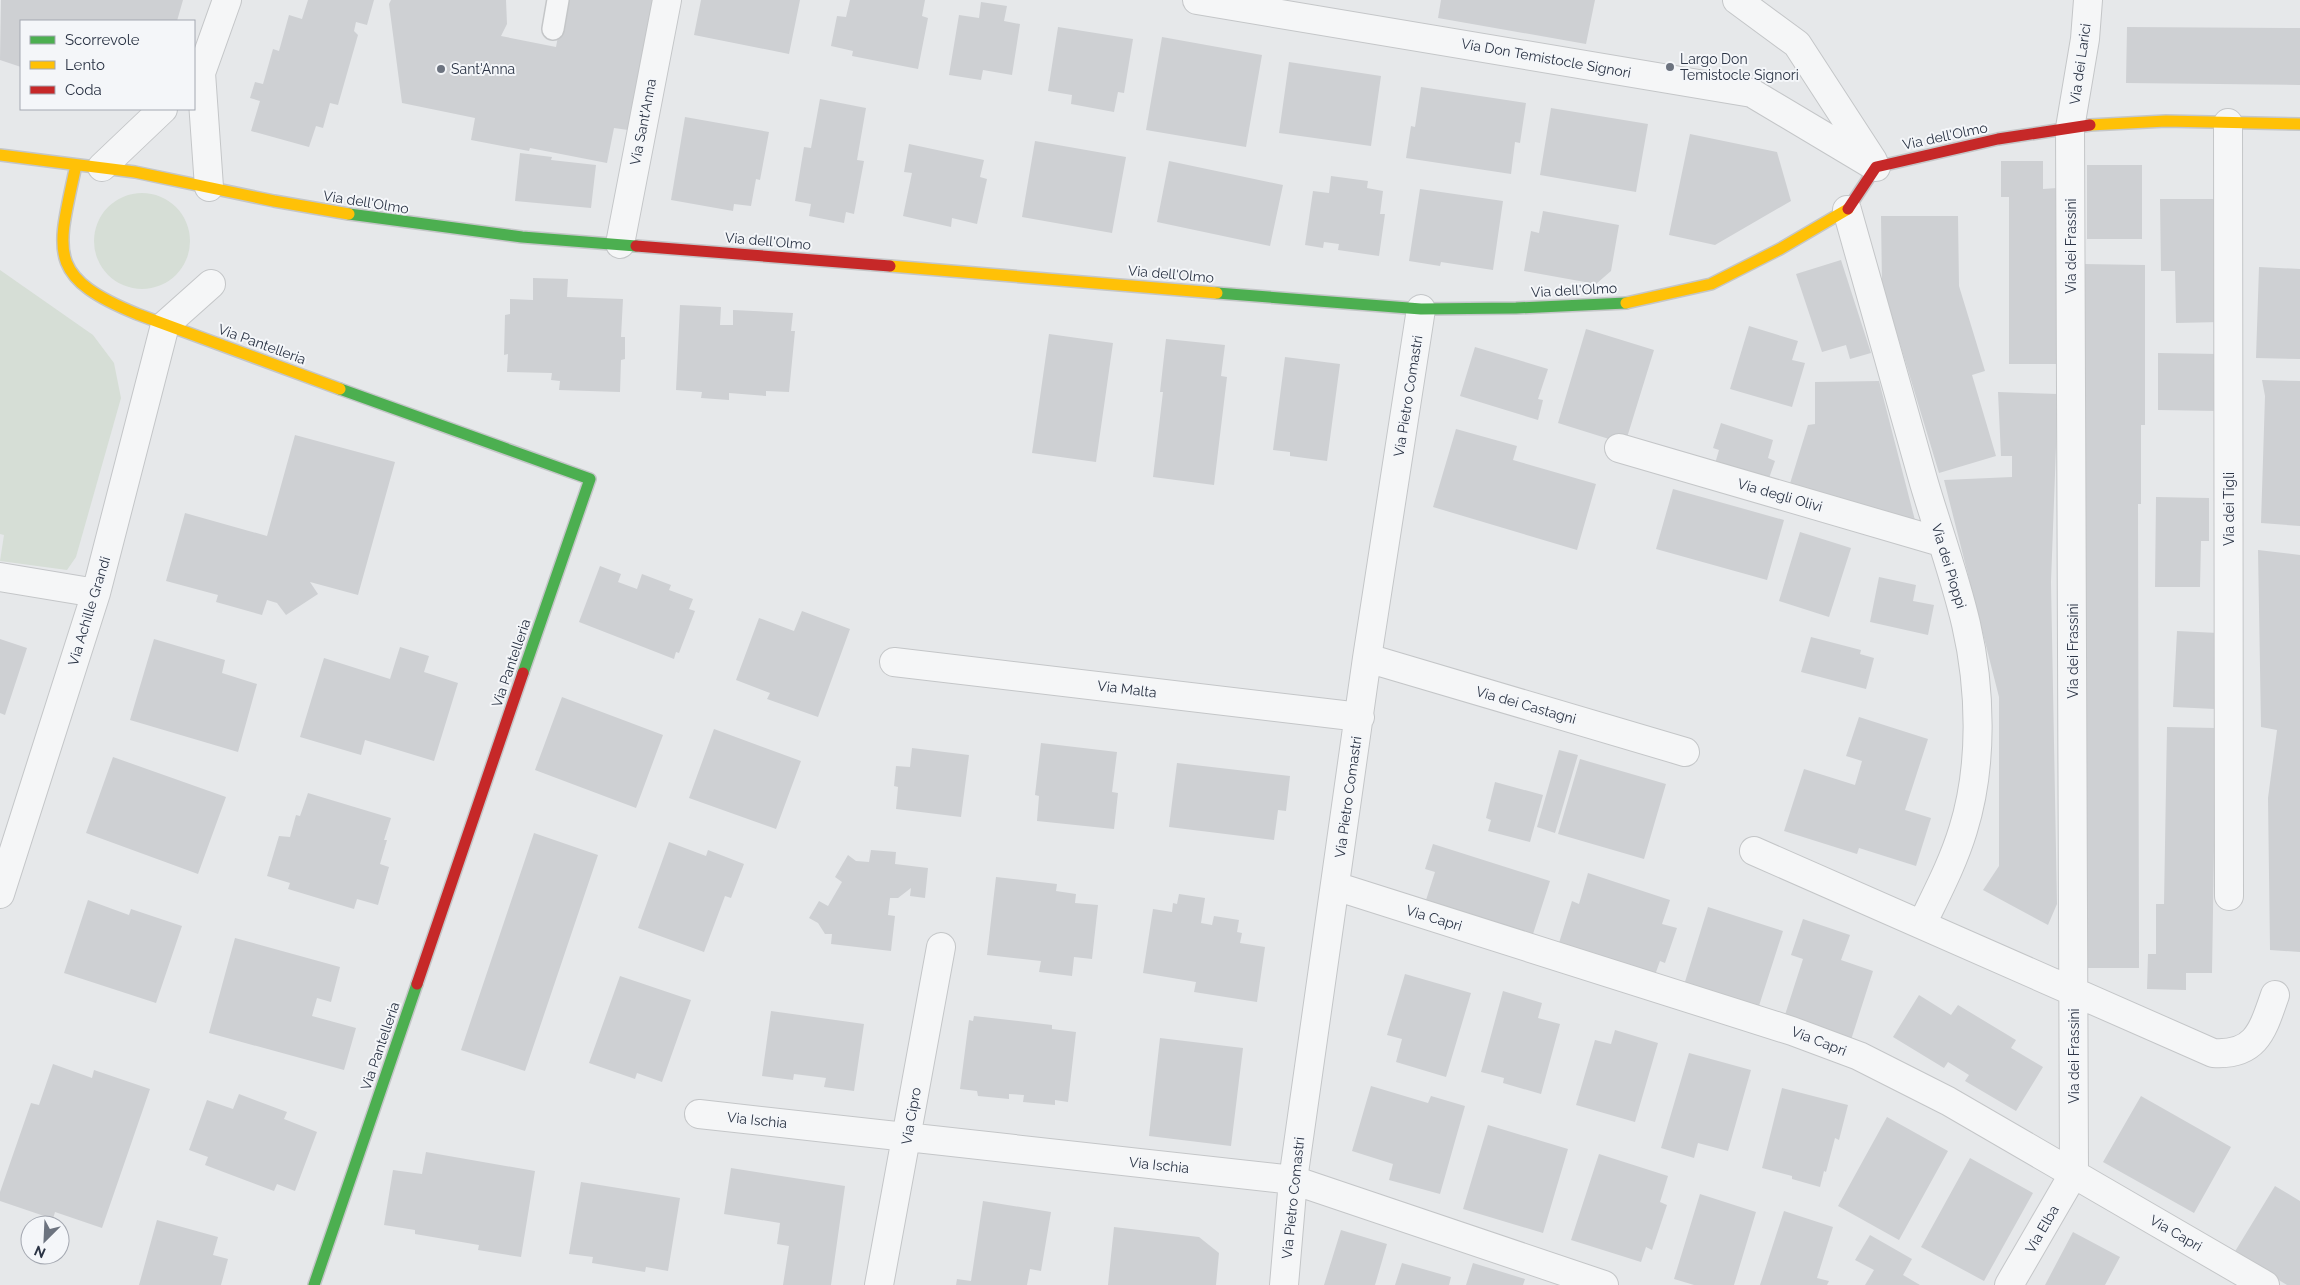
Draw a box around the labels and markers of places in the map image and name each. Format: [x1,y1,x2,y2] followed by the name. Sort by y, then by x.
[1680,51,1799,83] place label: Largo Don Temistocle Signori
[451,61,515,77] place label: Sant'Anna
[1664,61,1676,73] marker: Largo Don Temistocle Signori
[435,63,447,75] marker: Sant'Anna

